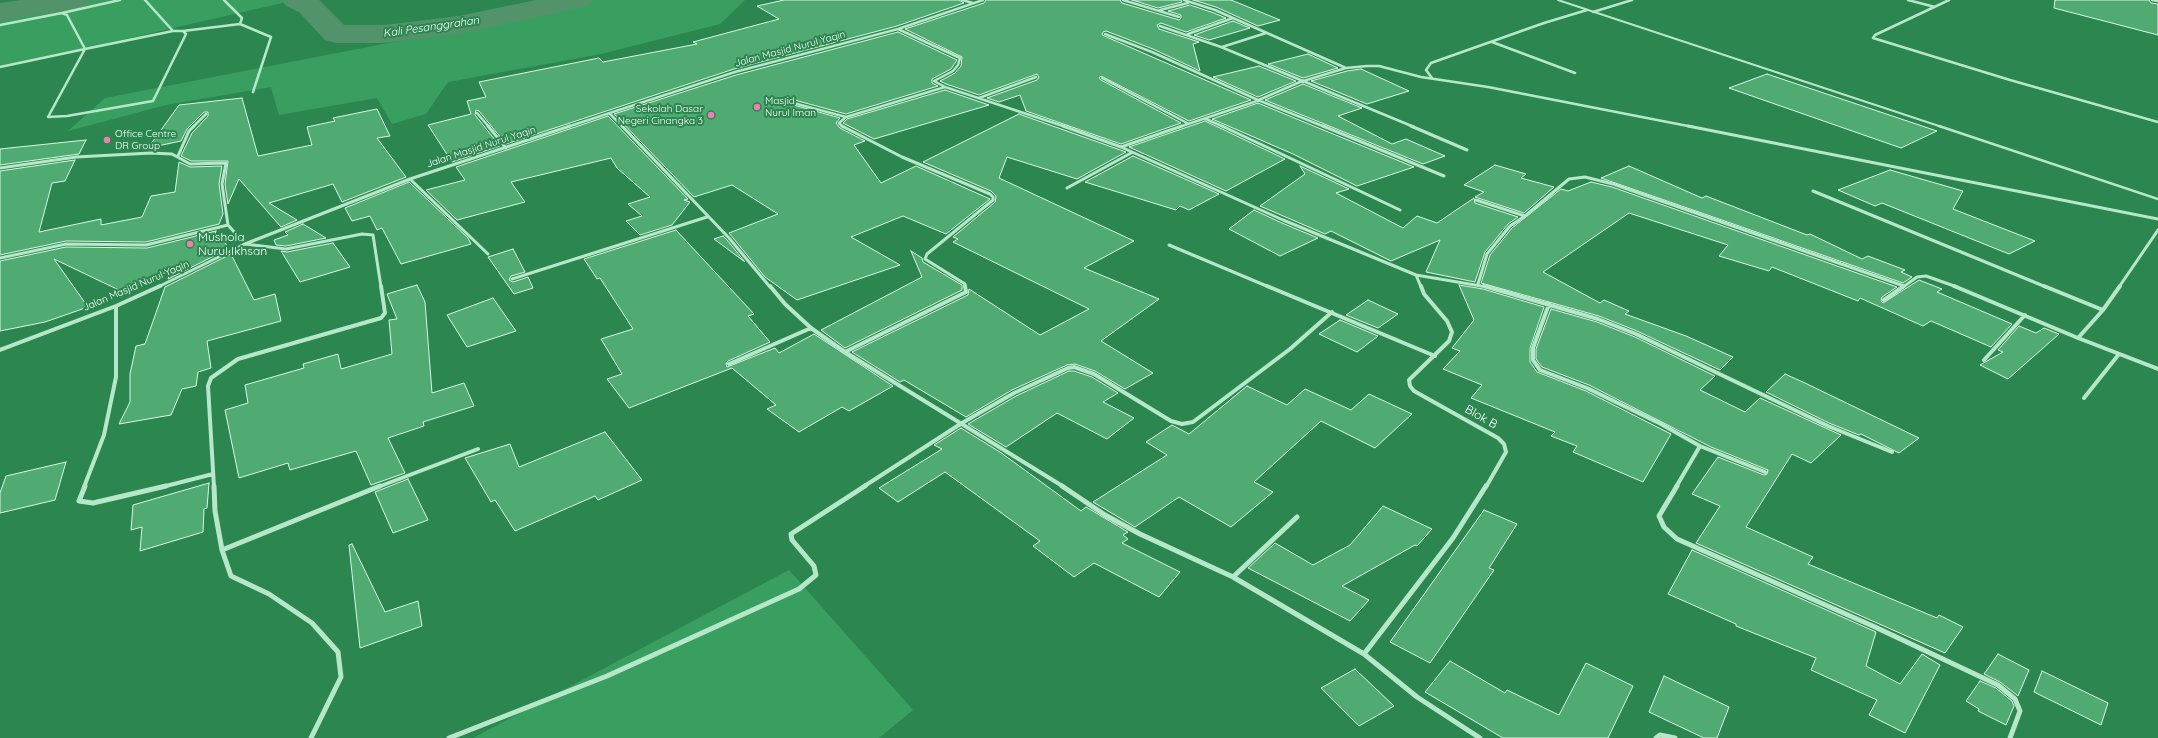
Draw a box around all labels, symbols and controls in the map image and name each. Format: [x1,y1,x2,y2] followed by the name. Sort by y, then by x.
[382,14,480,40] water label: Kali Pesanggrahan
[733,28,847,70] street label: Jalan Masjid Nurul Yaqin
[765,95,816,118] place label: Masjid Nurul Iman
[752,102,762,112] marker: Masjid Nurul Iman
[618,103,703,126] place label: Sekolah Dasar Negeri Cinangka 3
[706,110,716,120] marker: Sekolah Dasar Negeri Cinangka 3
[425,124,537,170] street label: Jalan Masjid Nurul Yaqin
[115,128,176,152] place label: Office Centre DR Group
[102,135,112,145] marker: Office Centre DR Group
[198,230,267,258] place label: Mushola Nurul Ikhsan
[185,239,195,249] marker: Mushola Nurul Ikhsan
[81,258,191,314] street label: Jalan Masjid Nurul Yaqin
[1462,402,1500,432] street label: Blok B

